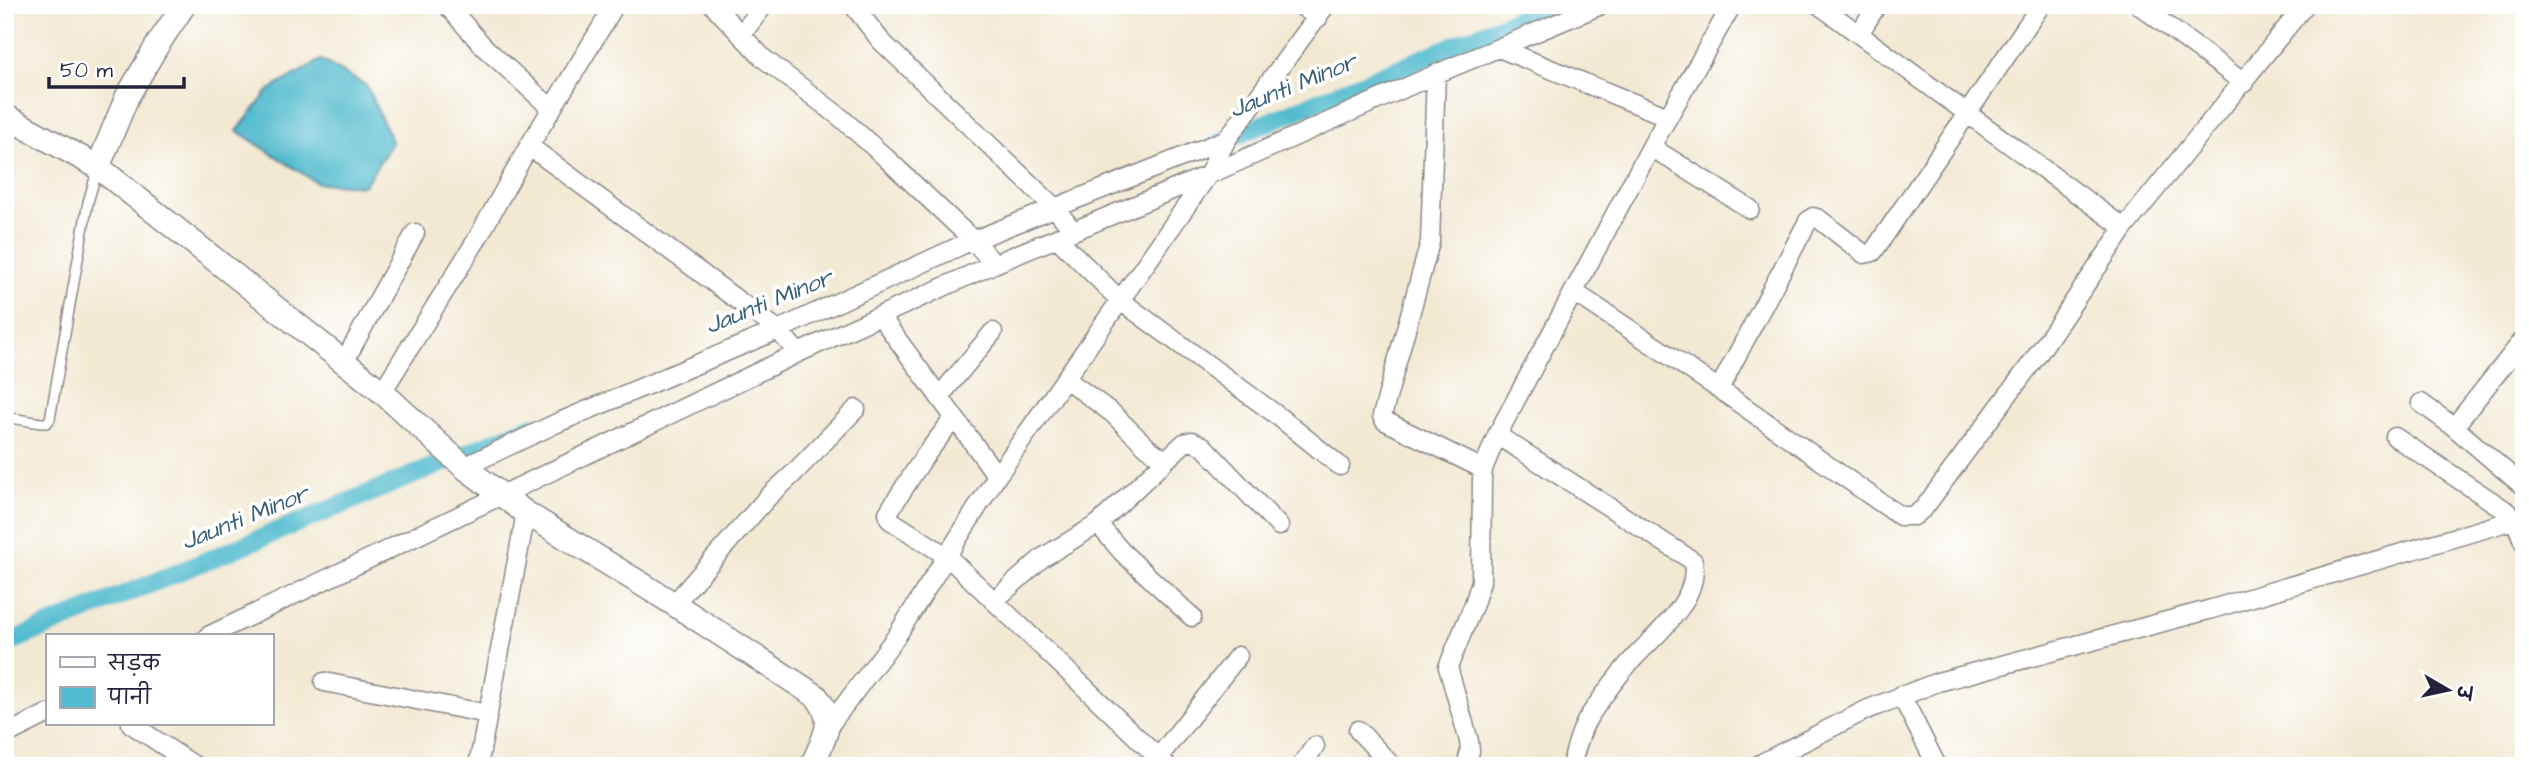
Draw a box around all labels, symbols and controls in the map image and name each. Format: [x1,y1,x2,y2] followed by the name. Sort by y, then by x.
[1224,44,1364,127] water label: Jaunti Minor
[49,46,184,90] scale bar
[60,56,114,85] text: 50 m
[700,260,840,343] water label: Jaunti Minor
[176,476,316,559] water label: Jaunti Minor
[46,634,273,726] legend
[107,649,161,678] text: सड़क
[2414,656,2484,726] north arrow
[107,681,153,712] text: पानी
[2449,682,2478,703] text: उ

